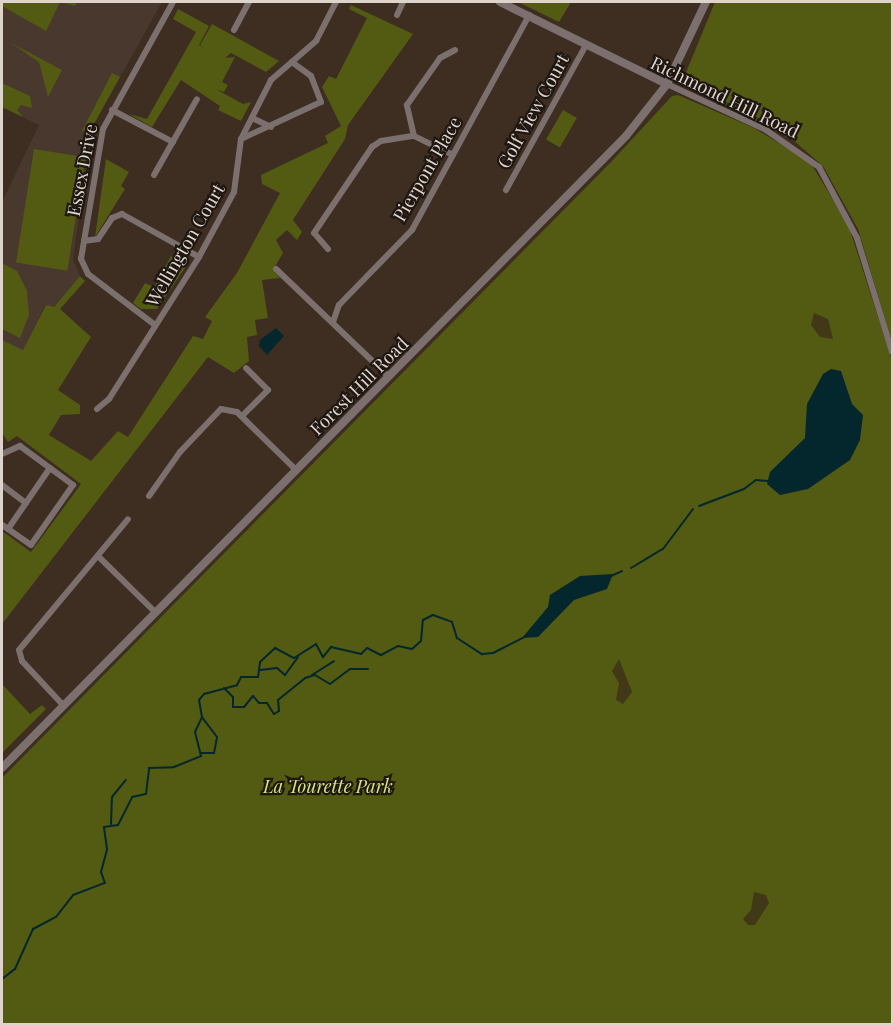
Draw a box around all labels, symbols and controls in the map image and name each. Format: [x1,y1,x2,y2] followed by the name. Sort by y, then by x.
[492,50,574,172] street label: Golf View Court
[647,52,803,142] street label: Richmond Hill Road
[388,113,466,225] street label: Pierpont Place
[62,122,102,218] street label: Essex Drive
[141,180,229,310] street label: Wellington Court
[305,332,413,440] street label: Forest Hill Road
[263,775,393,797] park label: La Tourette Park

